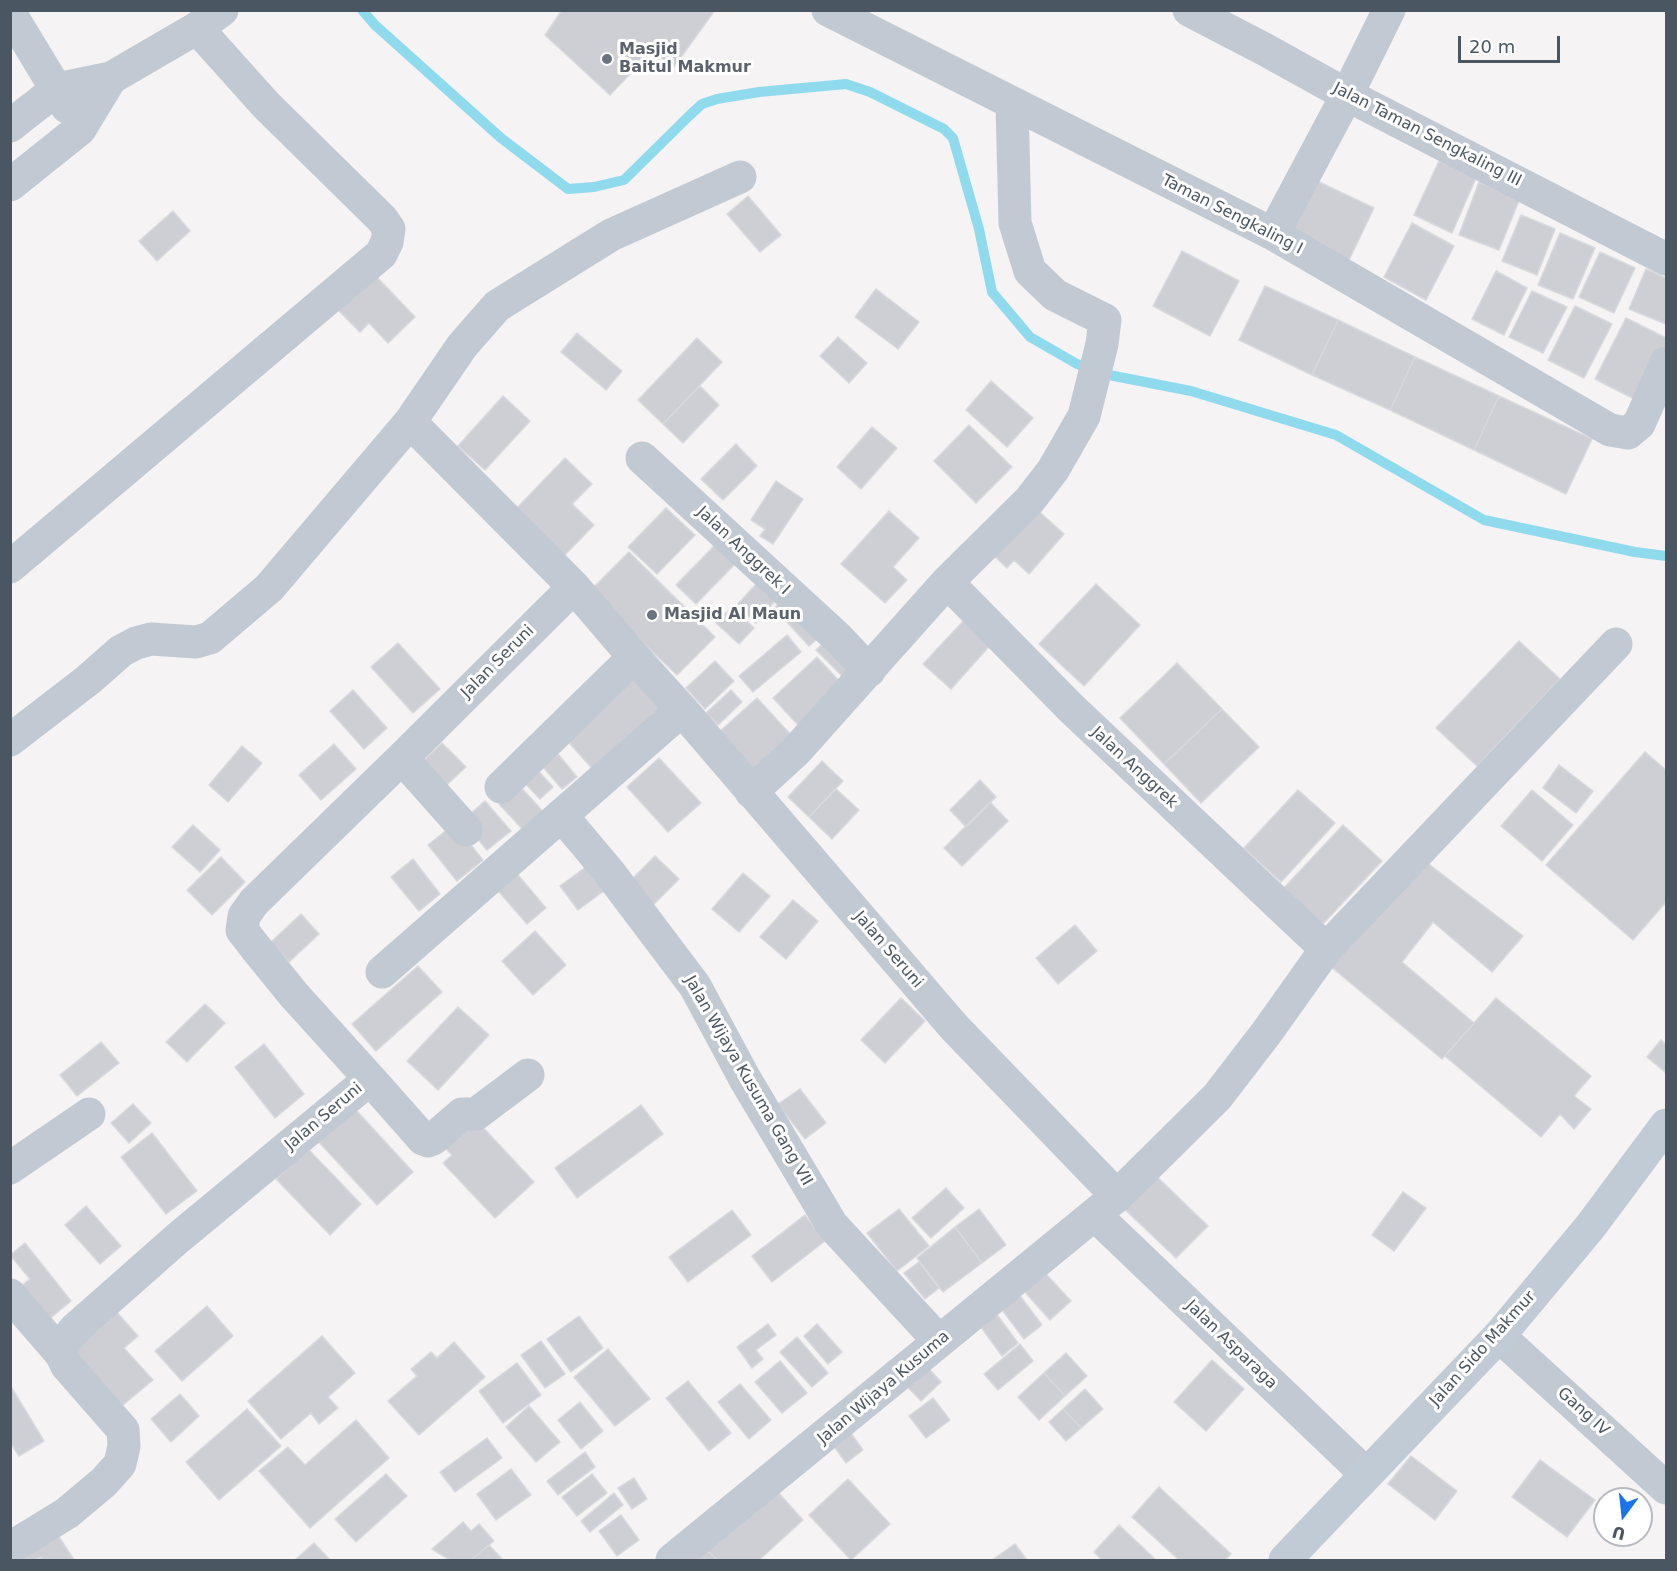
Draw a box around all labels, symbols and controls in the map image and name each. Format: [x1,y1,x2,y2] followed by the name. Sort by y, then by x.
[1461,24,1563,62] scale bar
[1469,36,1515,57] text: 20 m
[619,40,751,78] place label: Masjid Baitul Makmur
[600,52,614,66] marker: Masjid Baitul Makmur
[1330,79,1524,191] street label: Jalan Taman Sengkaling III
[1158,171,1306,259] street label: Taman Sengkaling I
[692,503,794,599] street label: Jalan Anggrek I
[664,605,801,625] place label: Masjid Al Maun
[645,608,659,622] marker: Masjid Al Maun
[458,622,538,702] street label: Jalan Seruni
[1087,723,1181,813] street label: Jalan Anggrek
[849,908,927,992] street label: Jalan Seruni
[680,973,816,1189] street label: Jalan Wijaya Kusuma Gang VII
[281,1079,367,1155] street label: Jalan Seruni
[1426,1287,1540,1411] street label: Jalan Sido Makmur
[1181,1297,1281,1393] street label: Jalan Asparaga
[814,1327,954,1449] street label: Jalan Wijaya Kusuma
[1553,1384,1613,1440] street label: Gang IV
[1593,1487,1653,1547] north arrow
[1610,1522,1627,1544] text: U

